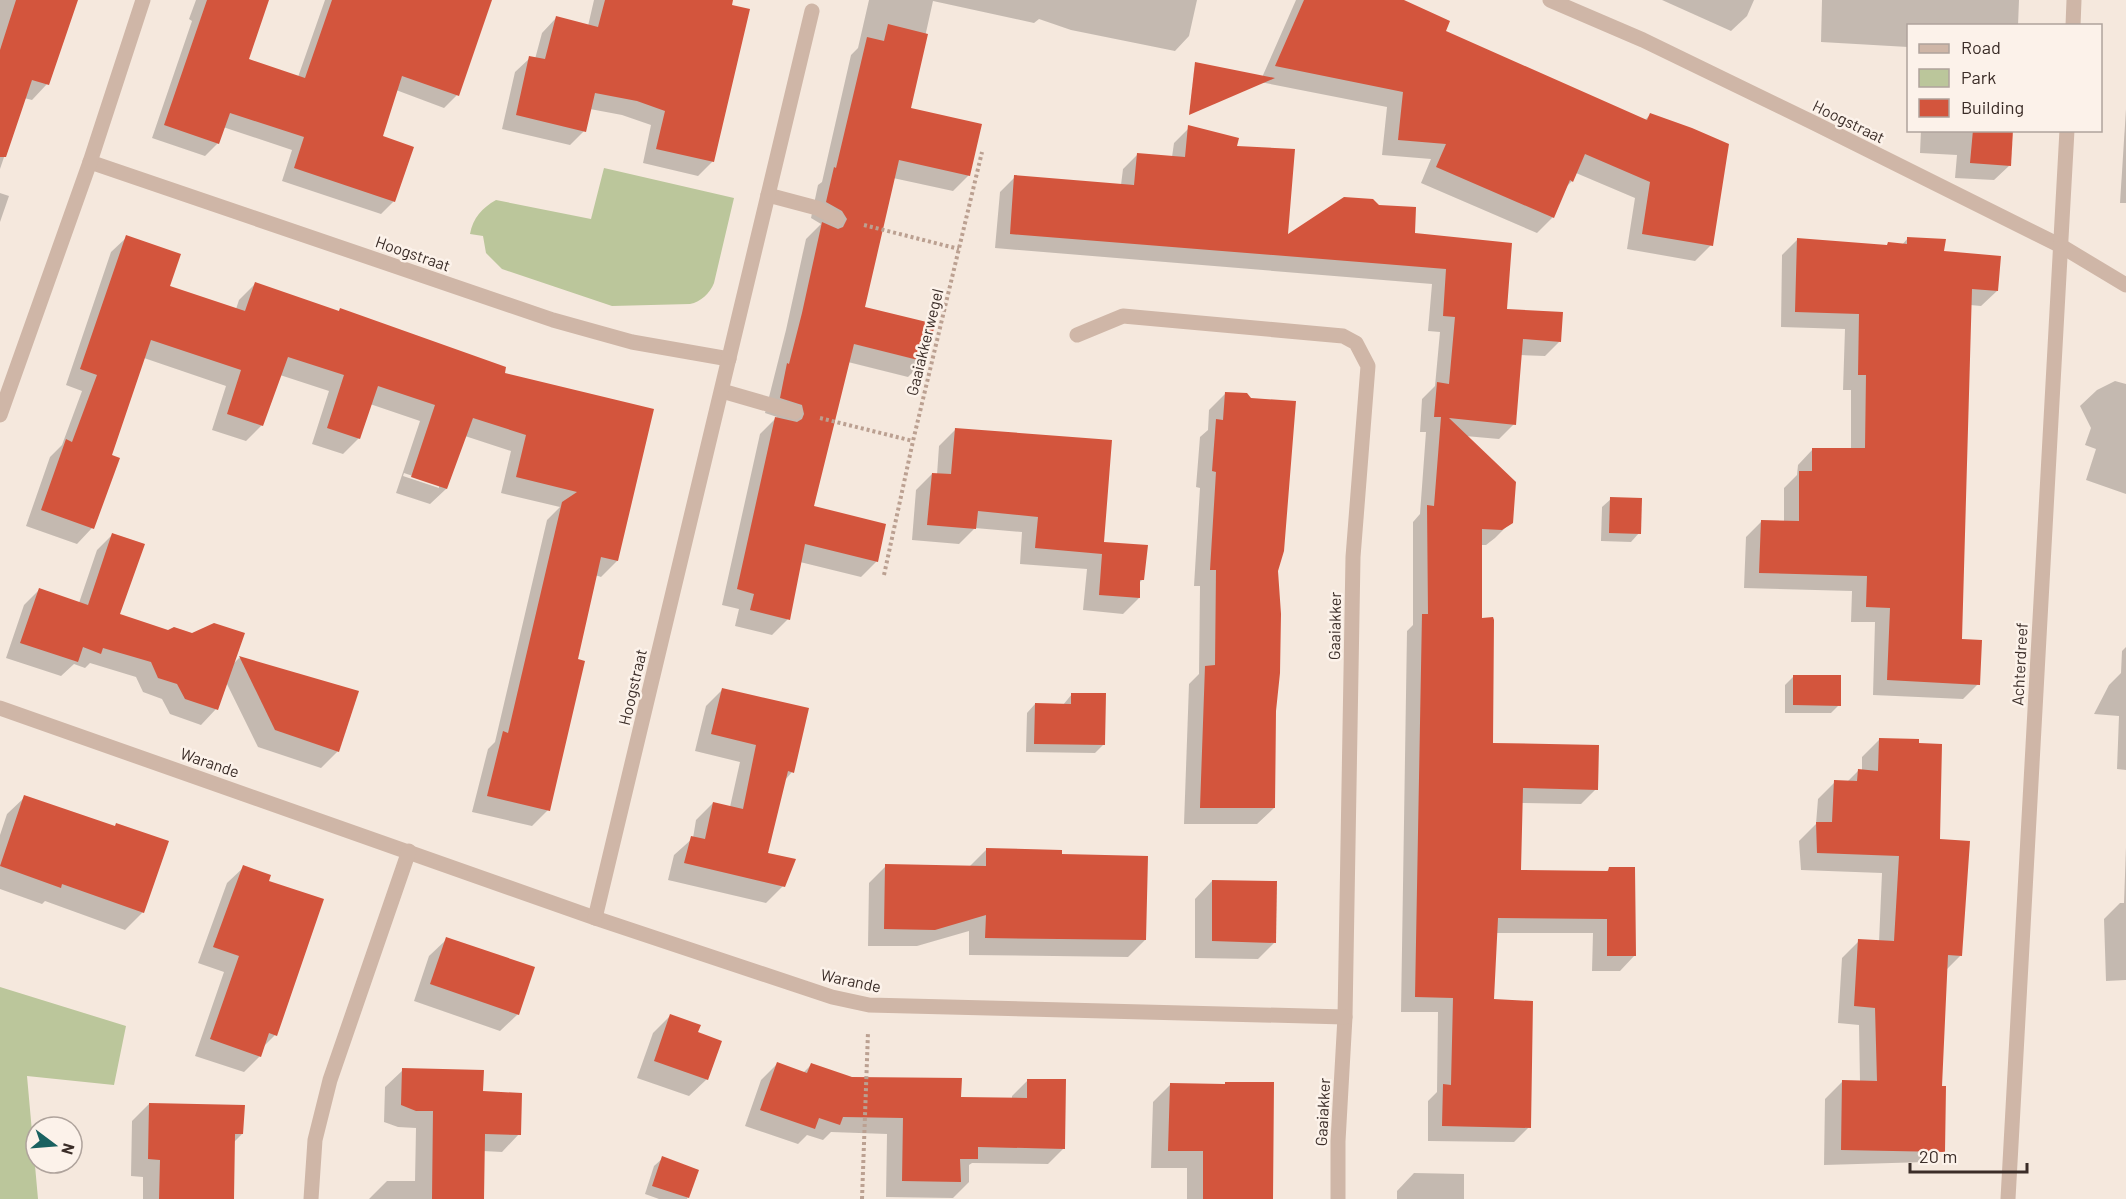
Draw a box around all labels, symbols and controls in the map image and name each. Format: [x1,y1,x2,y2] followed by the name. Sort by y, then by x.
[1907,24,2102,132] legend
[1961,36,2001,58] text: Road
[1961,66,1996,88] text: Park
[1810,95,1888,147] street label: Hoogstraat
[1961,96,2024,118] text: Building
[373,231,453,275] street label: Hoogstraat
[902,287,946,397] street label: Gaaiakkerwegel
[1324,591,1344,660] street label: Gaaiakker
[2007,622,2031,706] street label: Achterdreef
[614,647,650,727] street label: Hoogstraat
[178,743,242,781] street label: Warande
[819,964,883,996] street label: Warande
[1311,1077,1333,1147] street label: Gaaiakker
[24,1115,84,1175] north arrow
[1910,1136,2027,1174] scale bar
[58,1142,79,1157] text: N
[1919,1145,1957,1167] text: 20 m

